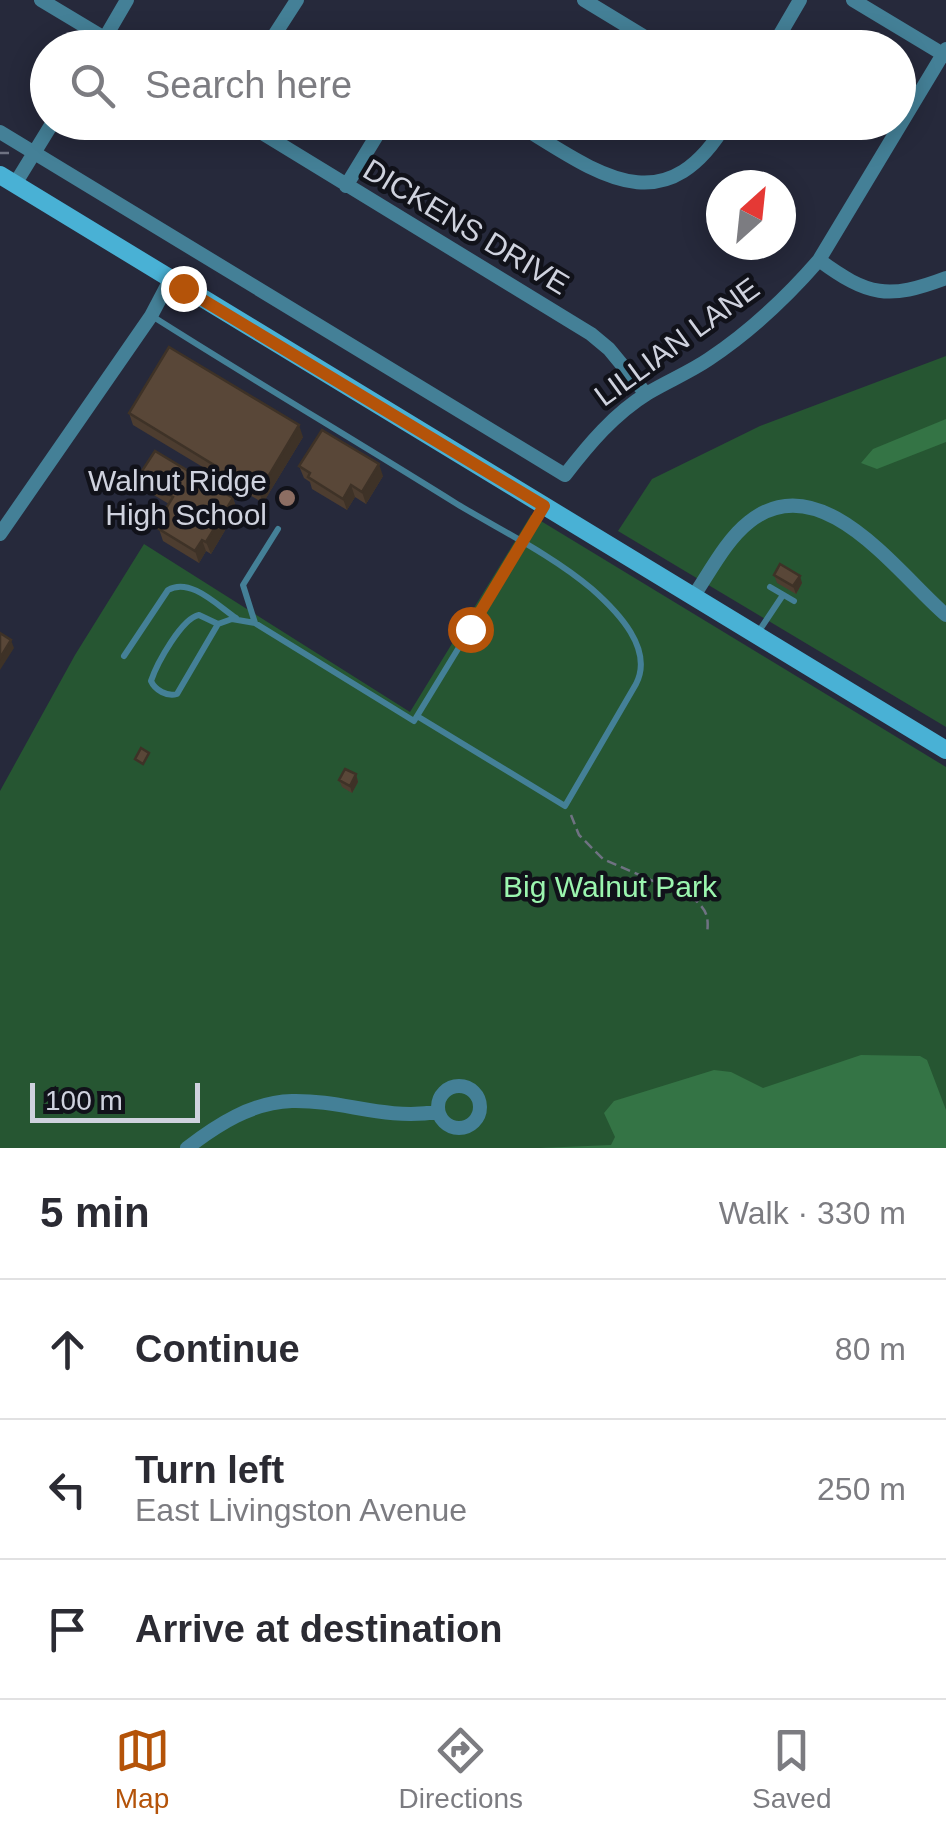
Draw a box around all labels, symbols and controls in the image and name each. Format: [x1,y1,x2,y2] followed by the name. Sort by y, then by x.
[30,30,916,140] search box
[65,58,120,113] icon: search
[145,64,352,106] text: Search here
[358,152,575,301] street label: DICKENS DRIVE
[706,170,796,260] north arrow
[161,266,207,312] route end
[588,271,765,412] street label: LILLIAN LANE
[88,464,267,531] place label: Walnut Ridge High School
[276,487,298,509] marker: Walnut Ridge High School
[448,607,494,653] route start
[503,870,718,903] park label: Big Walnut Park
[30,1078,200,1122] scale bar
[45,1085,123,1116] text: 100 m
[40,1189,150,1236] text: 5 min
[719,1195,906,1231] text: Walk · 330 m
[40,1322,95,1377] icon: ahead
[135,1328,300,1370] text: Continue
[835,1331,906,1367] text: 80 m
[135,1449,284,1491] text: Turn left
[40,1462,95,1517] icon: left
[817,1471,906,1507] text: 250 m
[135,1492,467,1528] text: East Livingston Avenue
[40,1602,95,1657] icon: arrive
[135,1608,502,1650] text: Arrive at destination
[115,1723,170,1815] tab: Map
[399,1723,523,1815] tab: Directions
[752,1723,831,1815] tab: Saved

